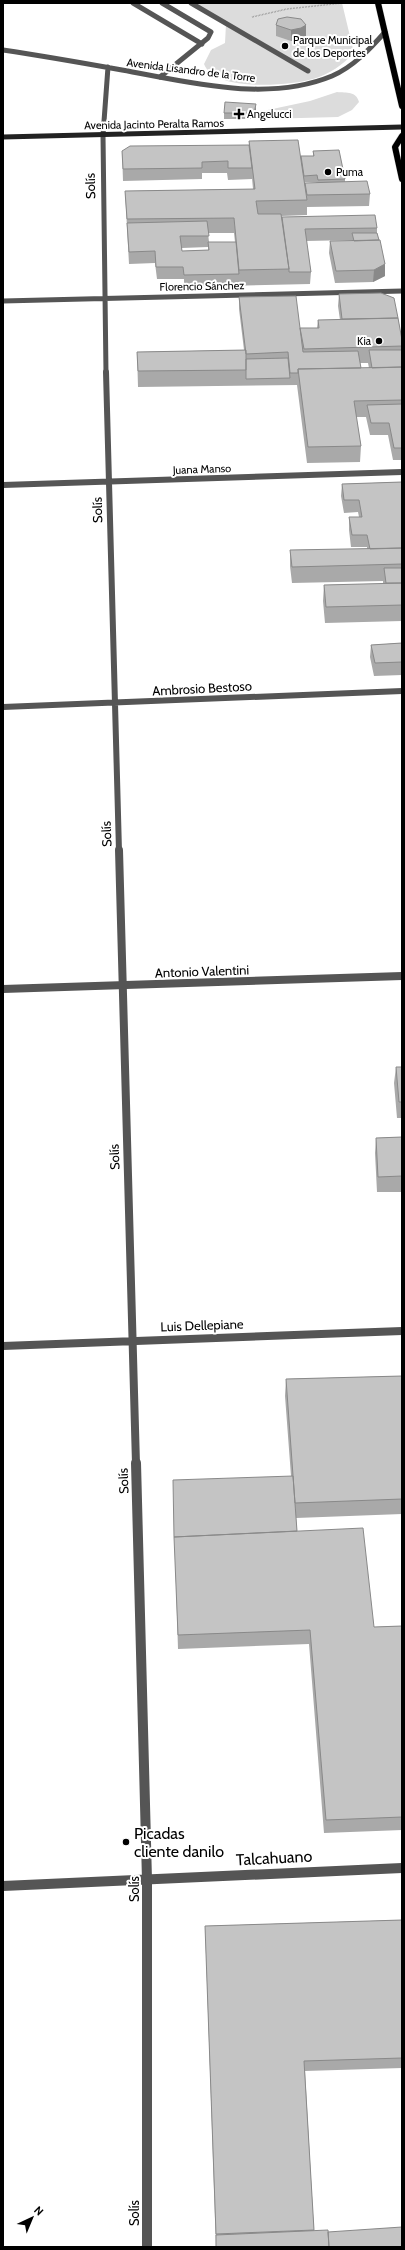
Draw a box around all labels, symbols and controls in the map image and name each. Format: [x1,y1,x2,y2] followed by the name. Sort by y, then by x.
[293,33,373,60] place label: Parque Municipal de los Deportes
[280,41,290,51] marker: Parque Municipal de los Deportes
[126,55,256,85] street label: Avenida Lisandro de la Torre
[247,107,292,121] place label: Angelucci
[234,109,244,119] marker: Angelucci
[84,116,224,132] street label: Avenida Jacinto Peralta Ramos
[336,165,364,179] place label: Puma
[323,167,333,177] marker: Puma
[82,172,98,199] street label: Solís
[159,278,245,294] street label: Florencio Sánchez
[357,334,372,348] place label: Kia
[374,336,384,346] marker: Kia
[172,461,231,477] street label: Juana Manso
[89,496,105,523] street label: Solís
[152,677,252,699] street label: Ambrosio Bestoso
[98,820,114,847] street label: Solís
[155,961,249,981] street label: Antonio Valentini
[106,1143,122,1170] street label: Solís
[160,1316,244,1334] street label: Luis Dellepiane
[115,1467,131,1494] street label: Solís
[134,1824,224,1861] place label: Picadas cliente danilo
[121,1837,131,1847] marker: Picadas cliente danilo
[235,1847,313,1869] street label: Talcahuano
[126,1875,142,1902] street label: Solís
[12,2198,52,2238] north arrow
[126,2199,142,2226] street label: Solís
[31,2203,47,2219] text: N

